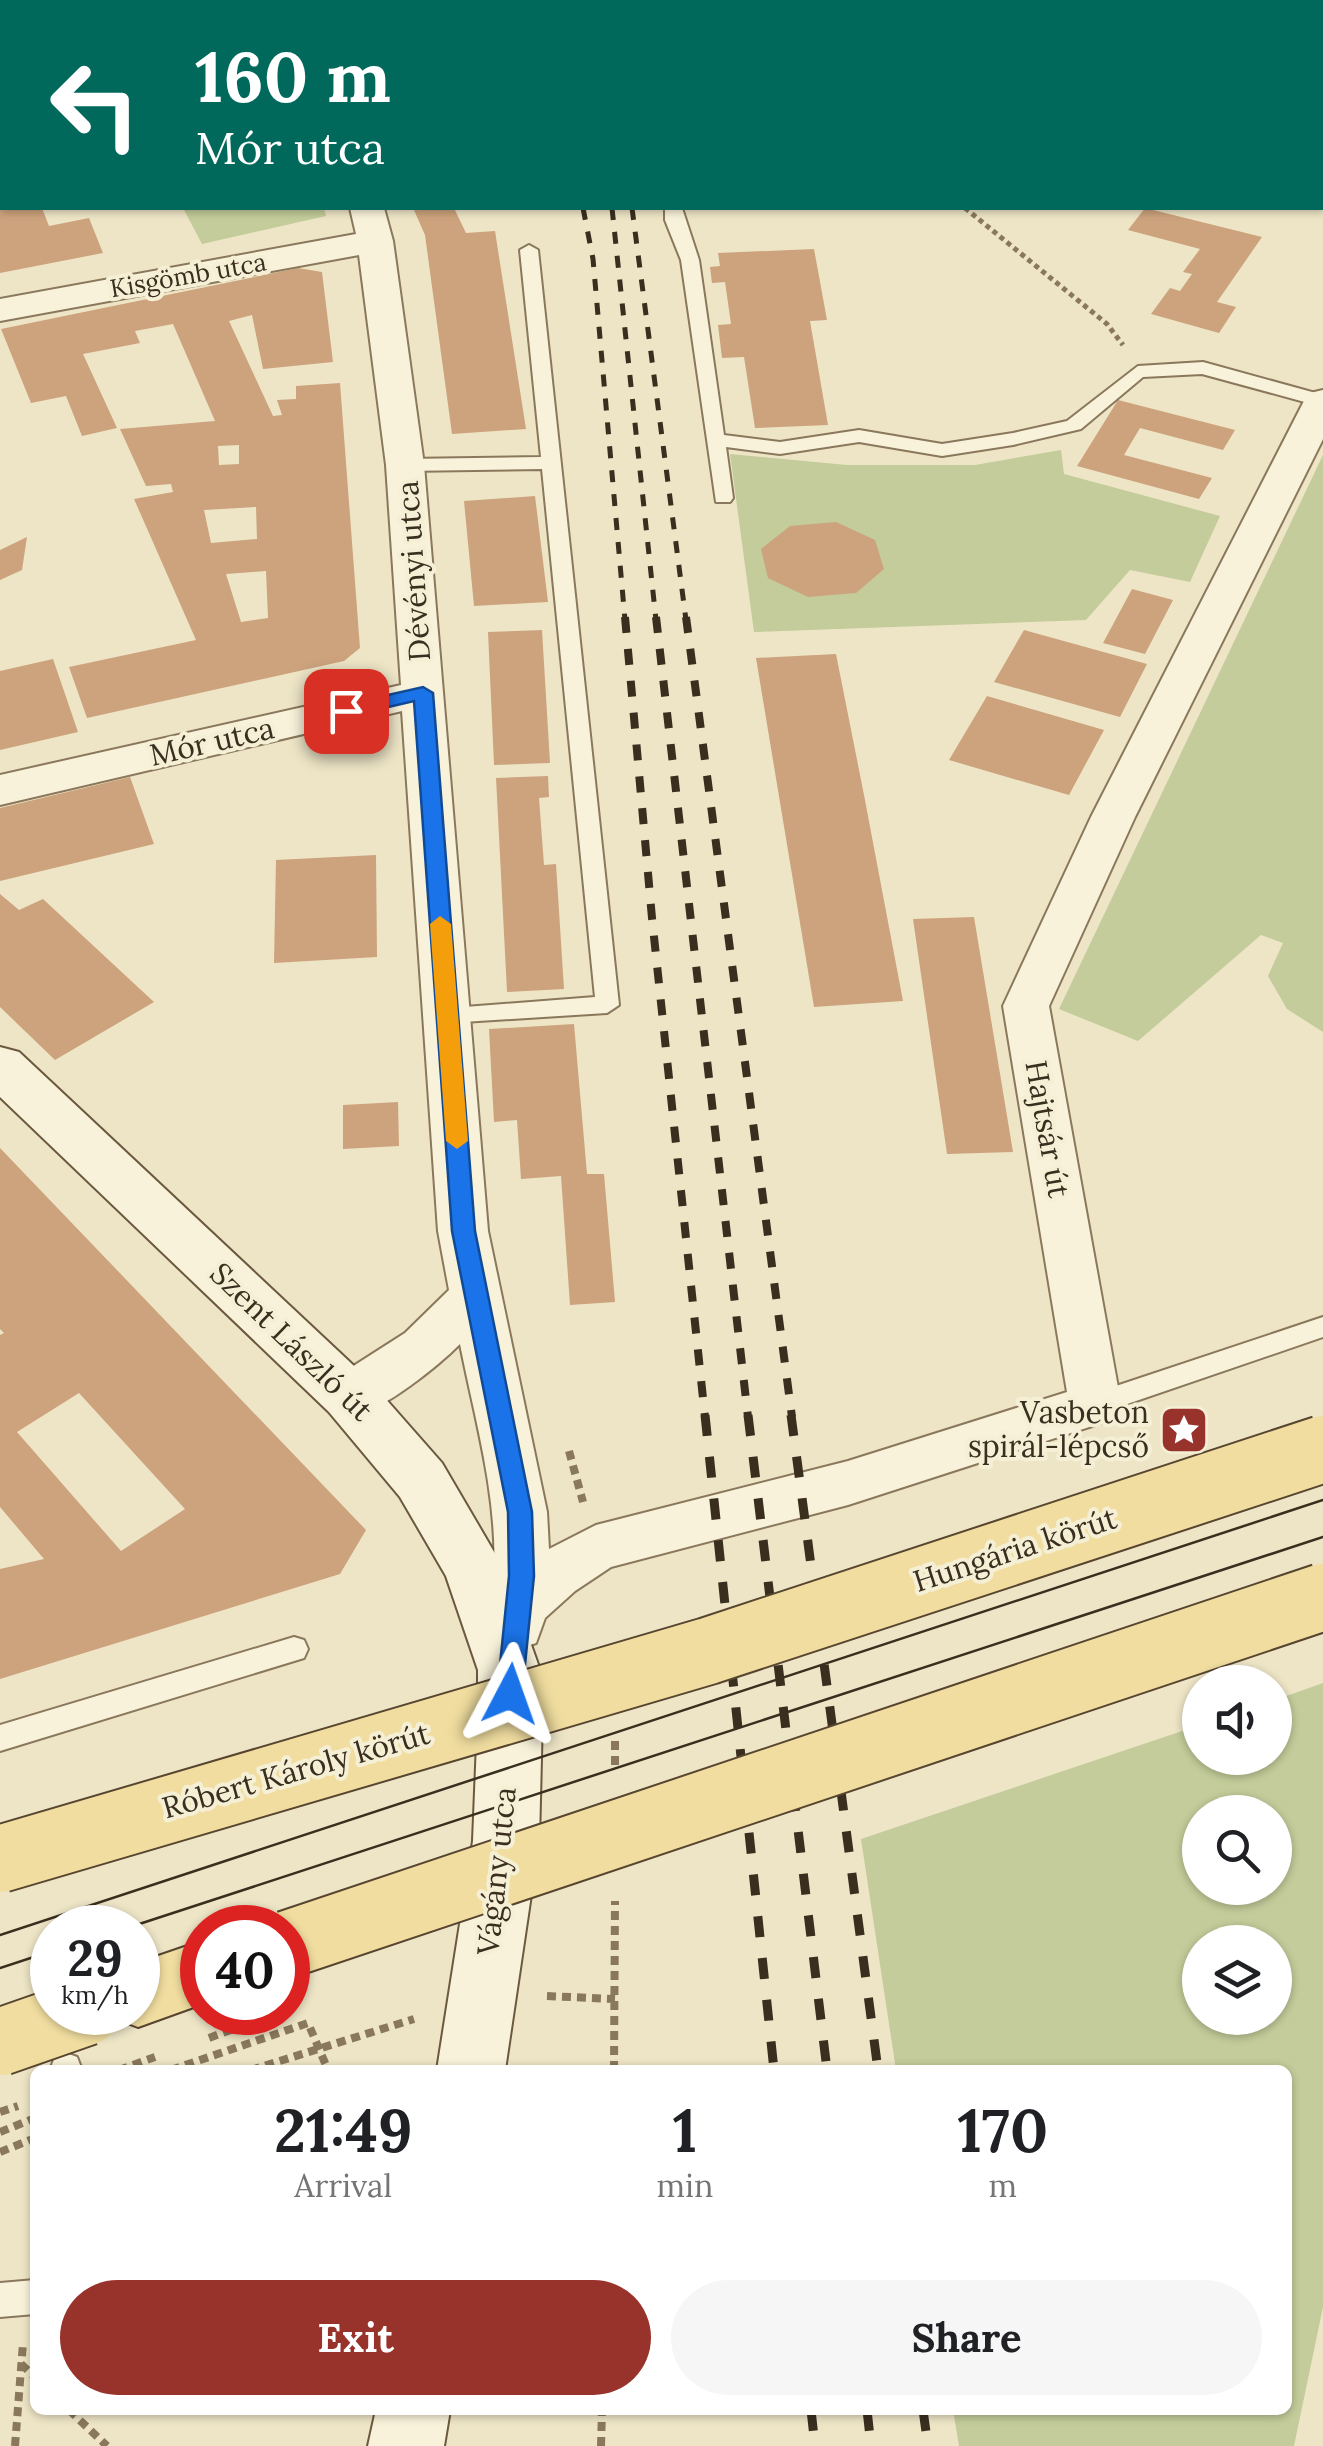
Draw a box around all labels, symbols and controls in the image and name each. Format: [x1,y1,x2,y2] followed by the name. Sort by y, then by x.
[195,32,391,121] text: 160 m
[30,40,160,170] icon: left
[195,119,385,176] text: Mór utca
[107,245,269,304] street label: Kisgömb utca
[388,480,439,663] street label: Dévényi utca
[304,669,389,754] pin
[319,684,374,739] icon: arrive
[146,708,278,774] street label: Mór utca
[1016,1057,1079,1201] street label: Hajtsár út
[202,1254,381,1429] street label: Szent László út
[968,1393,1149,1465] place label: Vasbeton spirál-lépcső
[1158,1404,1210,1456] place icon: Vasbeton spirál-lépcső
[908,1498,1122,1601] street label: Hungária körút
[458,1642,562,1746] position arrow
[1182,1665,1292,2035] map controls
[1182,1665,1292,1775] button: sound
[158,1714,435,1827] street label: Róbert Károly körút
[468,1785,525,1958] street label: Vágány utca
[1182,1795,1292,1905] button: search
[180,1905,310,2035] speed limit sign: 40
[1182,1925,1292,2035] button: layers
[67,1926,123,1990] text: 29
[61,1979,129,2011] text: km/h
[274,2092,413,2168] text: 21:49
[673,2092,697,2168] text: 1
[957,2092,1048,2168] text: 170
[294,2165,392,2206] text: Arrival
[657,2165,714,2206] text: min
[988,2165,1017,2206] text: m
[60,2280,651,2395] button: Exit
[671,2280,1262,2395] button: Share

